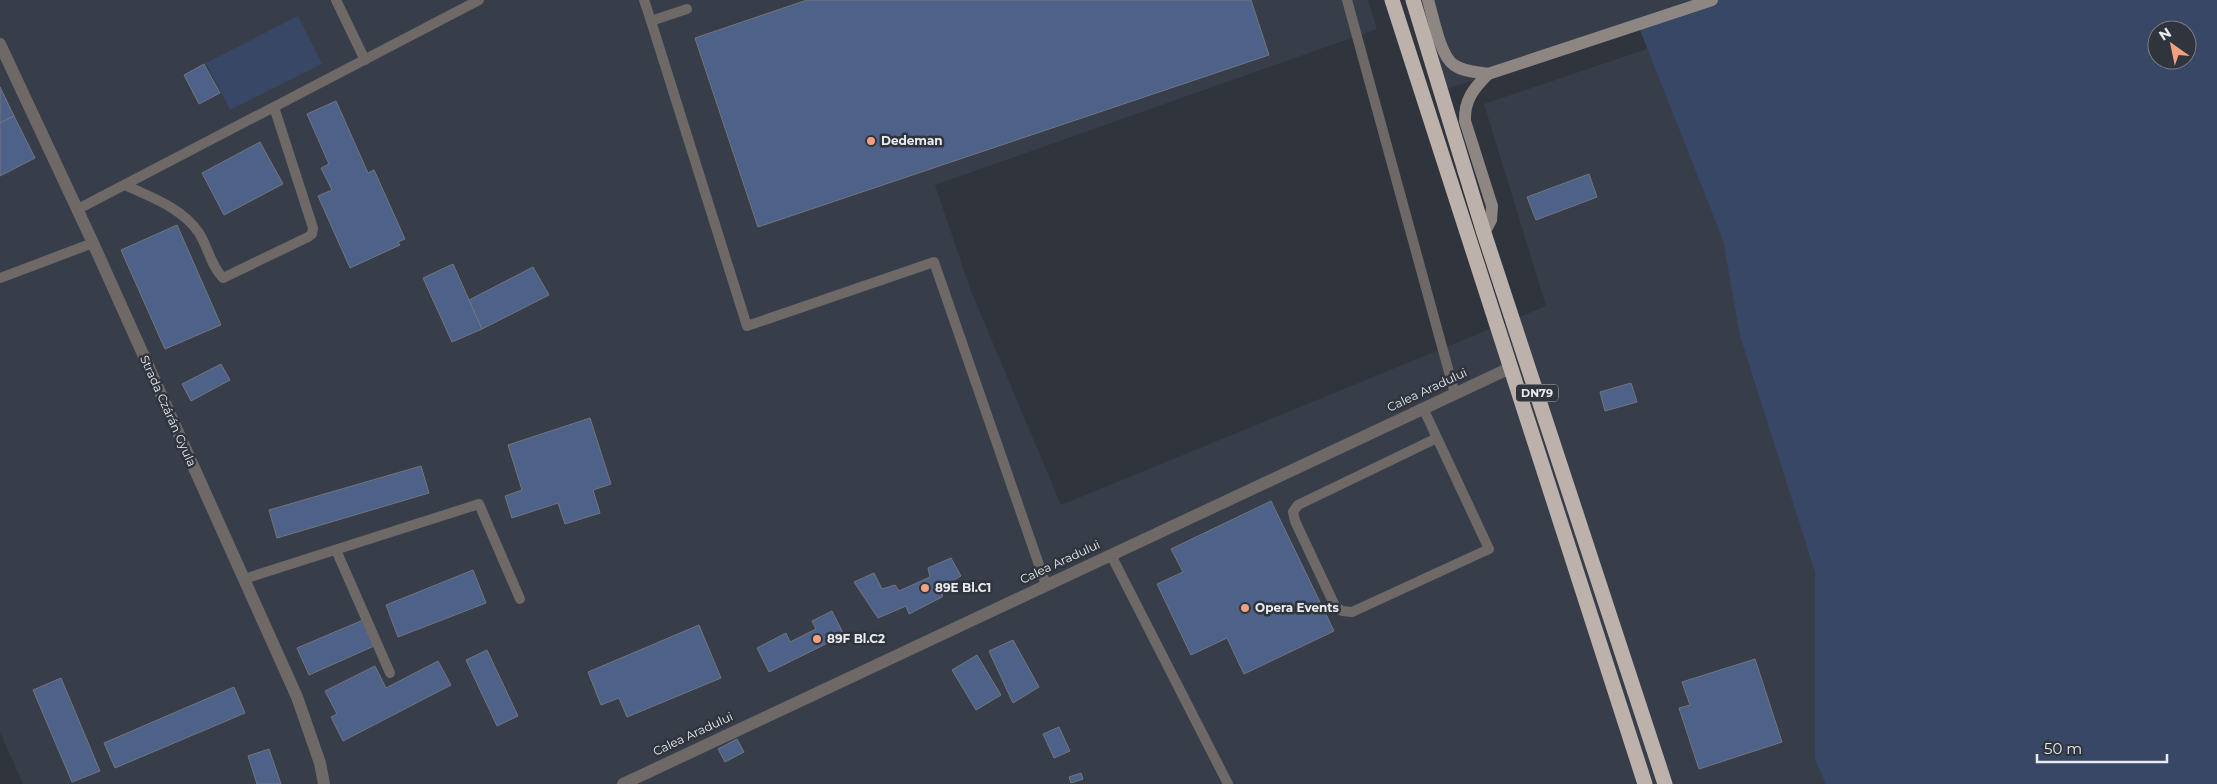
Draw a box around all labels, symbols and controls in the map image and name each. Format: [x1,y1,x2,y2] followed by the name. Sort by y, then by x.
[2147,20,2197,70] north arrow
[2155,23,2175,45] text: N
[881,133,943,148] place label: Dedeman
[865,135,877,147] marker: Dedeman
[137,353,200,469] street label: Strada Czárán Gyula
[1384,364,1469,415] street label: Calea Aradului
[1516,384,1558,402] road number: DN79
[1017,536,1102,587] street label: Calea Aradului
[935,580,991,595] place label: 89E Bl.C1
[919,582,931,594] marker: 89E Bl.C1
[1255,600,1340,615] place label: Opera Events
[1239,602,1251,614] marker: Opera Events
[827,631,885,646] place label: 89F Bl.C2
[811,633,823,645] marker: 89F Bl.C2
[650,708,735,759] street label: Calea Aradului
[2037,732,2167,764] scale bar
[2044,739,2082,758] text: 50 m

